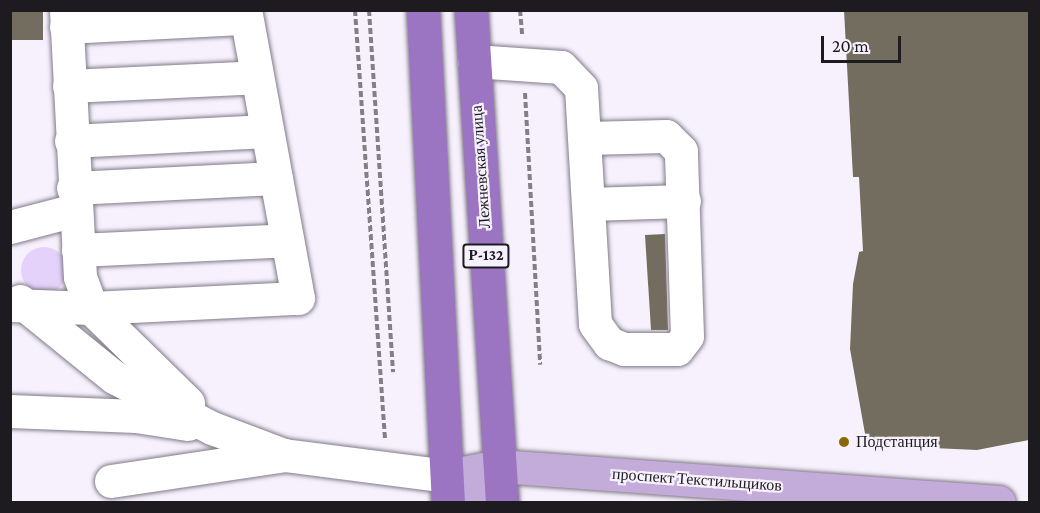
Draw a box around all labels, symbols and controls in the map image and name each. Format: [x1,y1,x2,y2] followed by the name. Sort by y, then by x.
[824,24,904,62] scale bar
[832,36,869,56] text: 20 m
[467,105,495,229] street label: Лежневская улица
[462,244,510,268] road number: Р-132
[856,432,938,452] place label: Подстанция
[837,435,851,449] marker: Подстанция
[611,464,783,496] street label: проспект Текстильщиков

